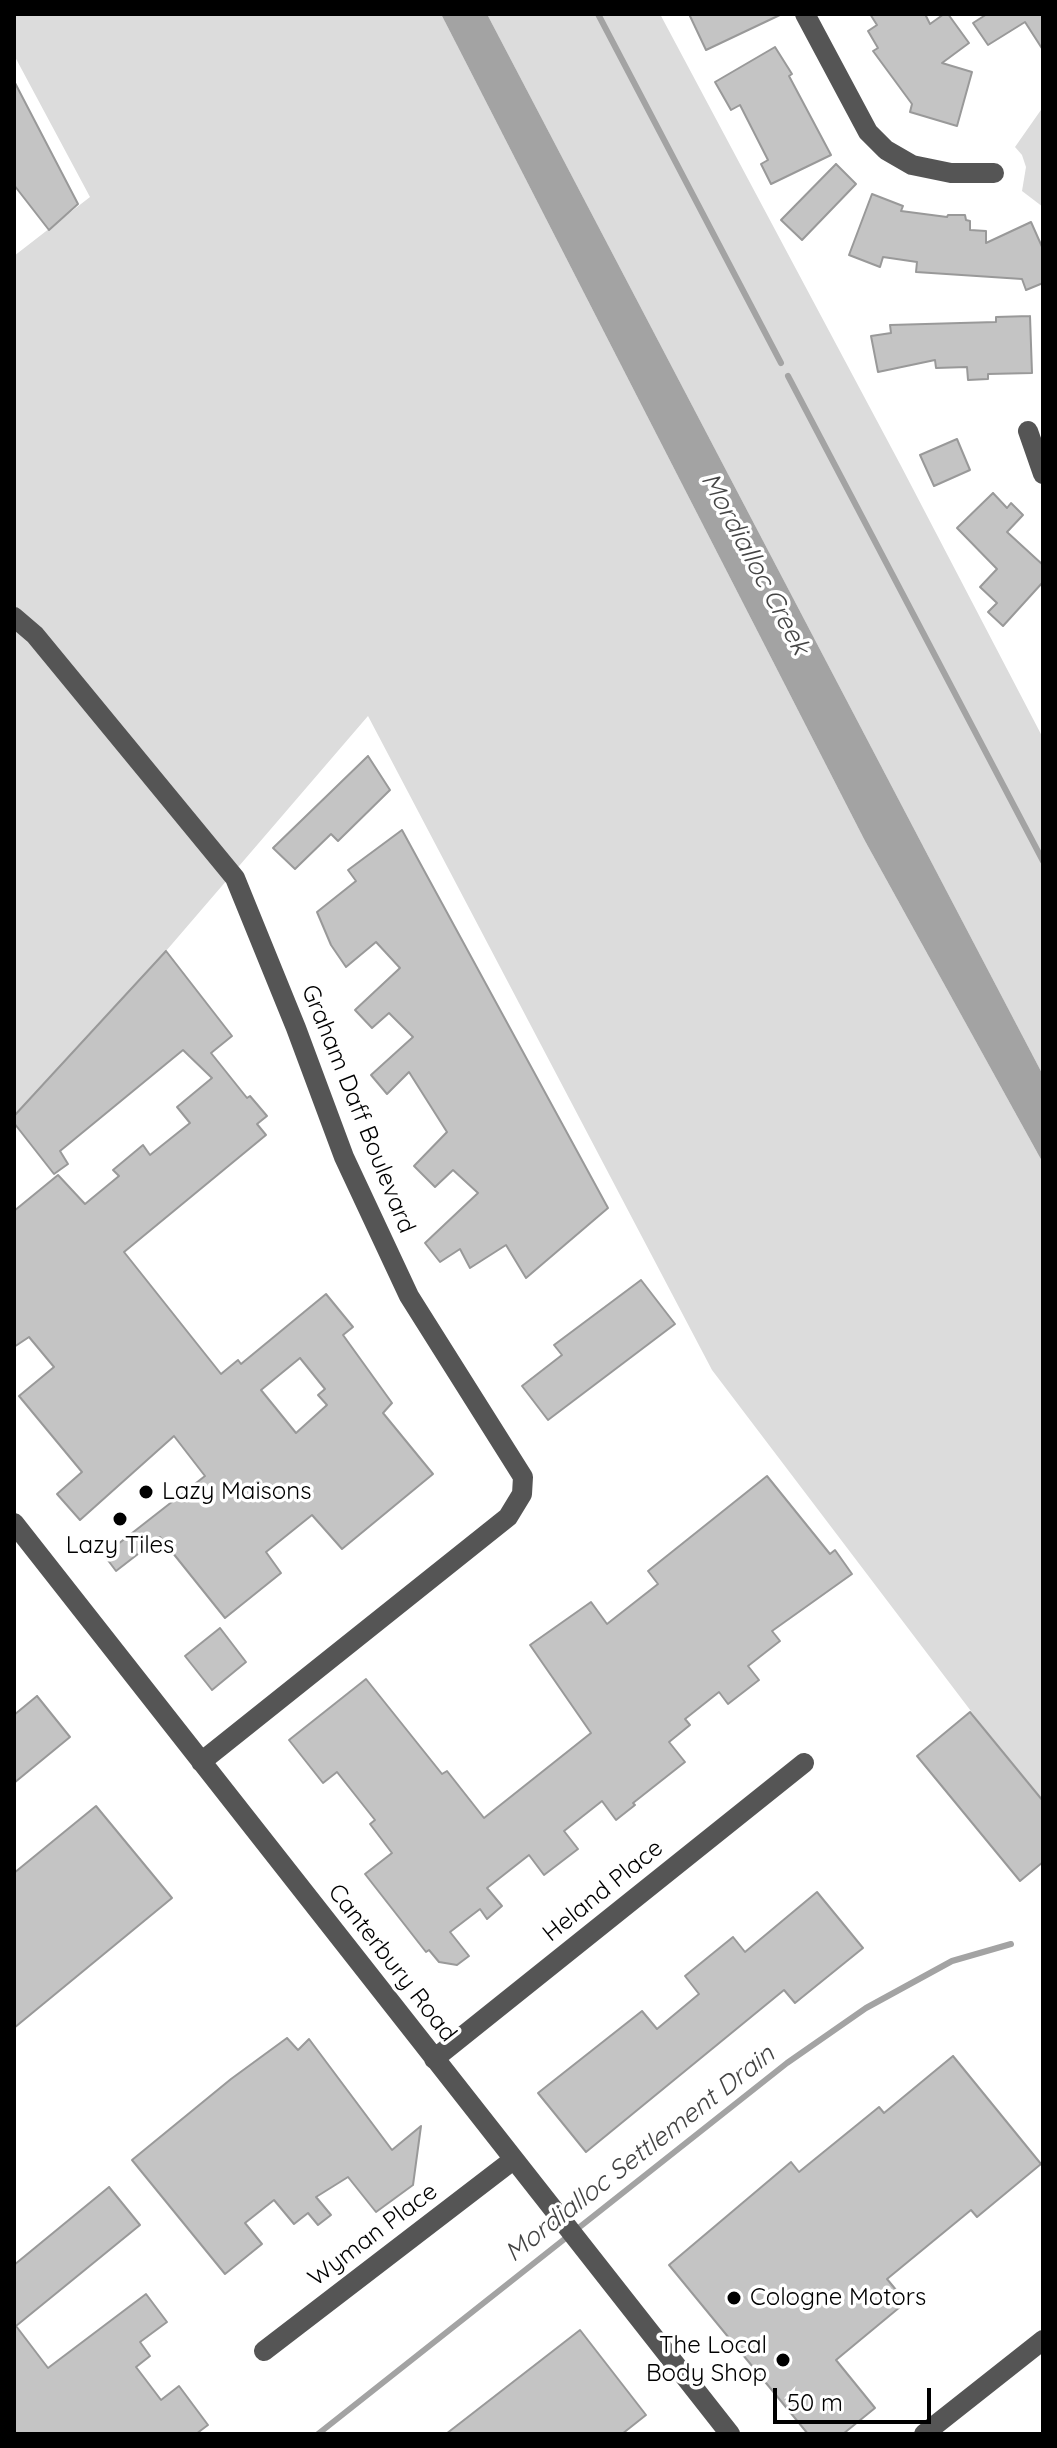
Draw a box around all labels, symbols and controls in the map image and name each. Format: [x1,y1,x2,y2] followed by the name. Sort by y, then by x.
[694,468,816,660] water label: Mordialloc Creek
[295,981,421,1237] street label: Graham Daff Boulevard
[162,1478,311,1506] place label: Lazy Maisons
[137,1483,155,1501] marker: Lazy Maisons
[111,1510,129,1528] marker: Lazy Tiles
[66,1532,174,1560] place label: Lazy Tiles
[537,1834,669,1948] street label: Heland Place
[322,1878,462,2048] street label: Canterbury Road
[499,2039,781,2269] water label: Mordialloc Settlement Drain
[303,2177,443,2293] street label: Wyman Place
[750,2284,926,2312] place label: Cologne Motors
[725,2289,743,2307] marker: Cologne Motors
[646,2332,767,2388] place label: The Local Body Shop
[774,2351,792,2369] marker: The Local Body Shop
[777,2372,935,2422] scale bar
[787,2387,843,2417] text: 50 m

